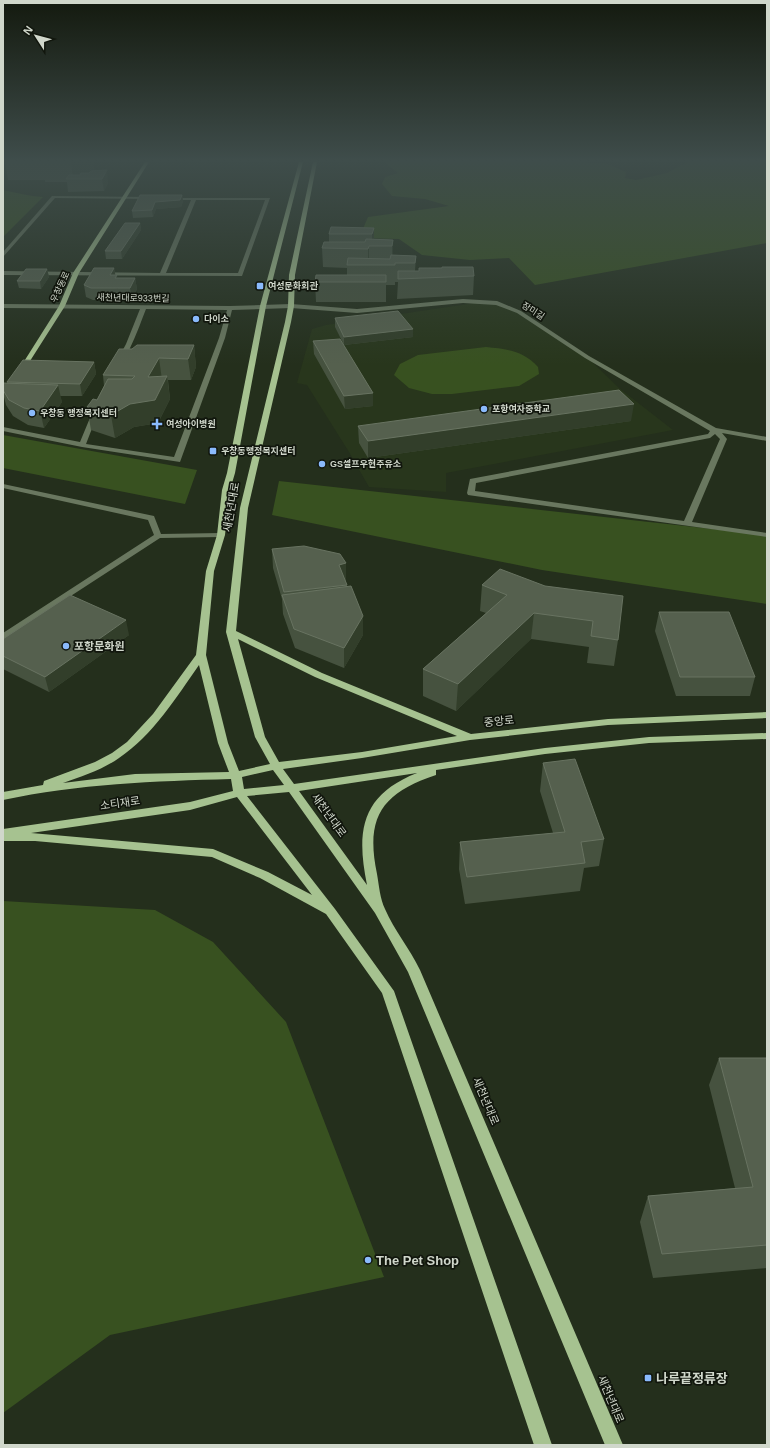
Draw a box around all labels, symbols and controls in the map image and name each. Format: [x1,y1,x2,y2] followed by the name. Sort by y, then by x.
[16,16,56,56] north arrow
[21,23,35,37] text: N
[48,270,72,304] street label: 우창동로
[255,281,265,291] marker: 여성문화회관
[268,281,318,291] place label: 여성문화회관
[96,291,170,304] street label: 새천년대로933번길
[520,300,546,322] street label: 장미길
[191,314,201,324] marker: 다이소
[204,314,229,324] place label: 다이소
[492,403,550,414] place label: 포항여자중학교
[479,404,489,414] marker: 포항여자중학교
[27,408,37,418] marker: 우창동 행정복지센터
[40,408,117,418] place label: 우창동 행정복지센터
[151,418,163,430] marker: 여성아이병원
[166,419,216,429] place label: 여성아이병원
[208,446,218,456] marker: 우창동행정복지센터
[221,446,296,456] place label: 우창동행정복지센터
[330,458,401,469] place label: GS셀프우현주유소
[317,459,327,469] marker: GS셀프우현주유소
[221,481,241,533] street label: 새천년대로
[74,640,125,652] place label: 포항문화원
[61,641,71,651] marker: 포항문화원
[483,713,515,729] street label: 중앙로
[309,791,349,839] street label: 새천년대로
[99,794,141,812] street label: 소티재로
[471,1075,501,1127] street label: 새천년대로
[376,1253,459,1268] place label: The Pet Shop
[363,1255,373,1265] marker: The Pet Shop
[656,1371,728,1386] place label: 나루끝정류장
[596,1373,626,1425] street label: 새천년대로
[643,1373,653,1383] marker: 나루끝정류장

